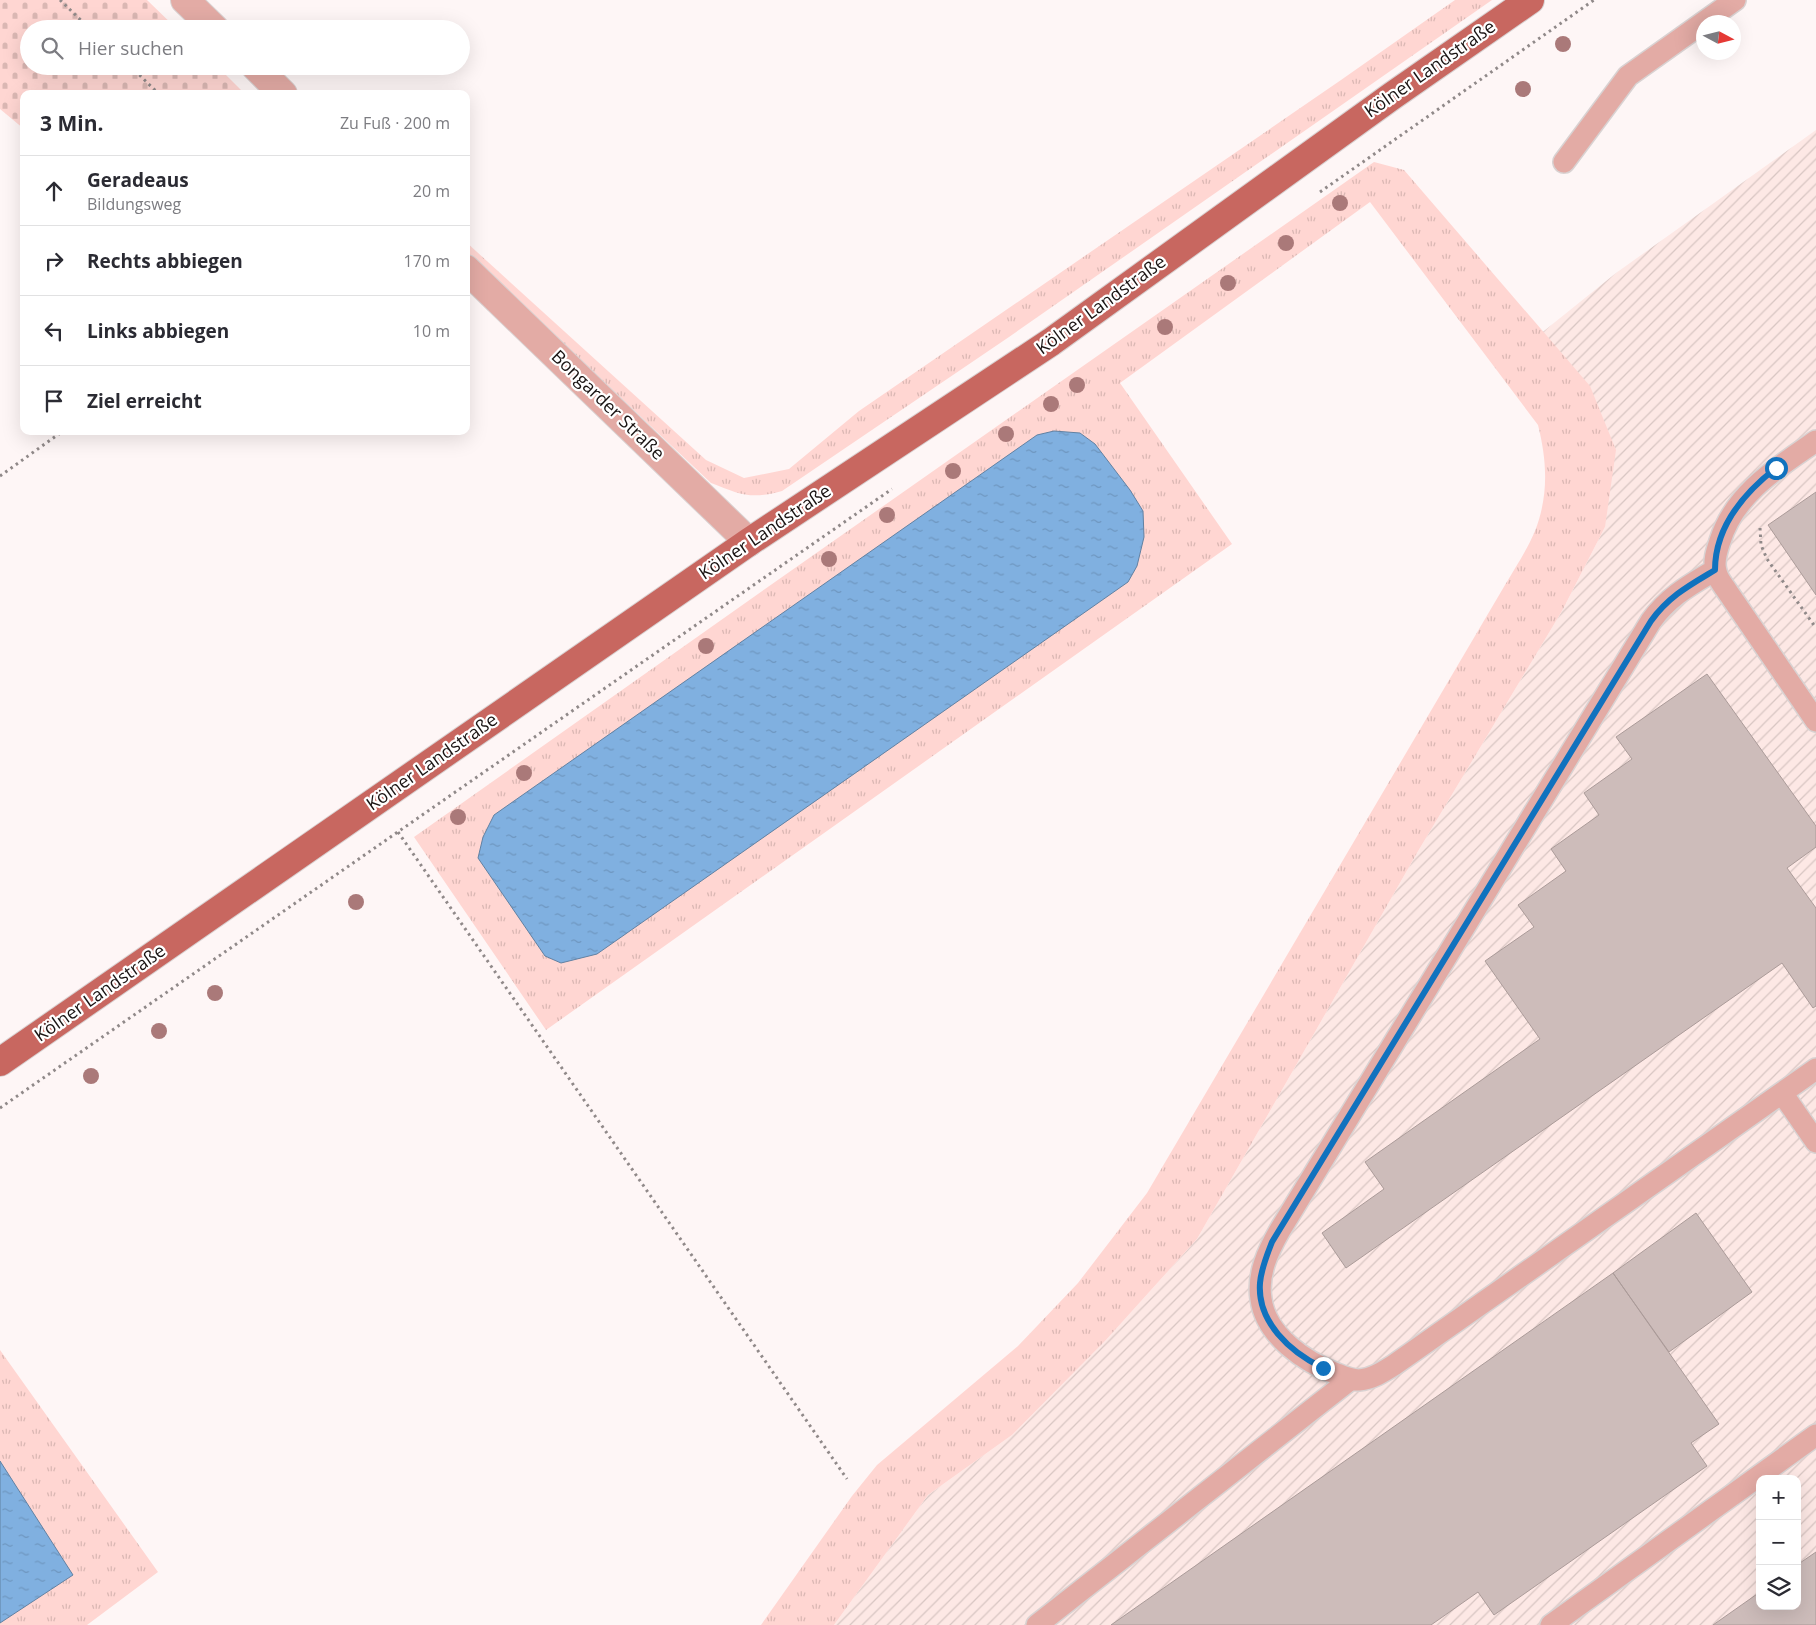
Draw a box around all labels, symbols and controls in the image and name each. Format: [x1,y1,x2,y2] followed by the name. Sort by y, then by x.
[1359,14,1500,122] street label: Kölner Landstraße
[1696,15,1741,60] north arrow
[20,20,470,75] search box
[38,34,66,62] icon: search
[78,35,184,61] text: Hier suchen
[40,109,103,137] text: 3 Min.
[340,112,450,134] text: Zu Fuß · 200 m
[87,167,189,193] text: Geradeaus
[40,177,68,205] icon: ahead
[413,180,450,202] text: 20 m
[87,193,181,215] text: Bildungsweg
[40,247,68,275] icon: right
[87,248,243,274] text: Rechts abbiegen
[1031,249,1170,359] street label: Kölner Landstraße
[404,250,450,272] text: 170 m
[40,317,68,345] icon: left
[87,318,229,344] text: Links abbiegen
[413,320,450,342] text: 10 m
[547,344,671,465] street label: Bongarder Straße
[40,387,68,415] icon: arrive
[87,388,202,414] text: Ziel erreicht
[1765,457,1788,480] route start
[694,478,835,584] street label: Kölner Landstraße
[361,707,502,815] street label: Kölner Landstraße
[29,938,170,1046] street label: Kölner Landstraße
[1312,1357,1335,1380] route end
[1756,1475,1801,1610] map controls
[1756,1475,1801,1520] button: +
[1756,1520,1801,1565] button: −
[1756,1565,1801,1610] button: layers

